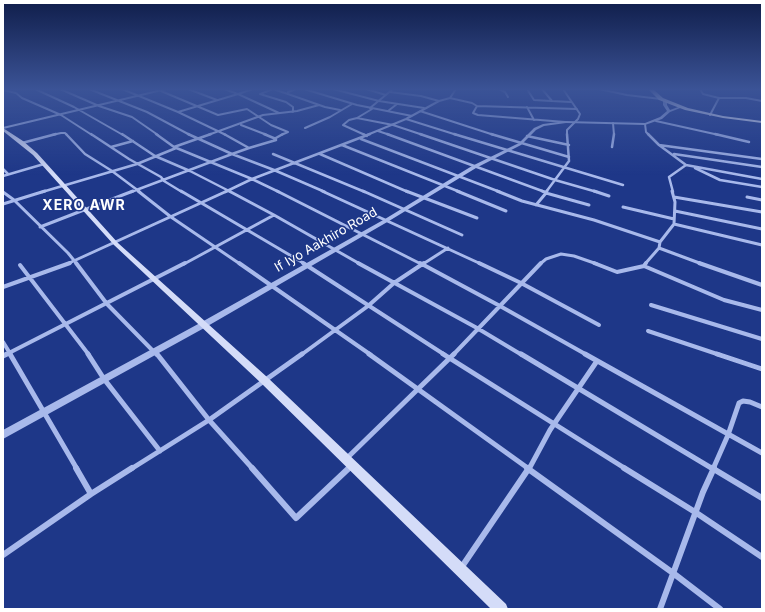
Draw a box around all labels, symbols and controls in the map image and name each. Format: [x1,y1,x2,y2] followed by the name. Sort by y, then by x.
[42,198,126,214] district label: XERO AWR
[272,204,380,276] street label: If Iyo Aakhiro Road

